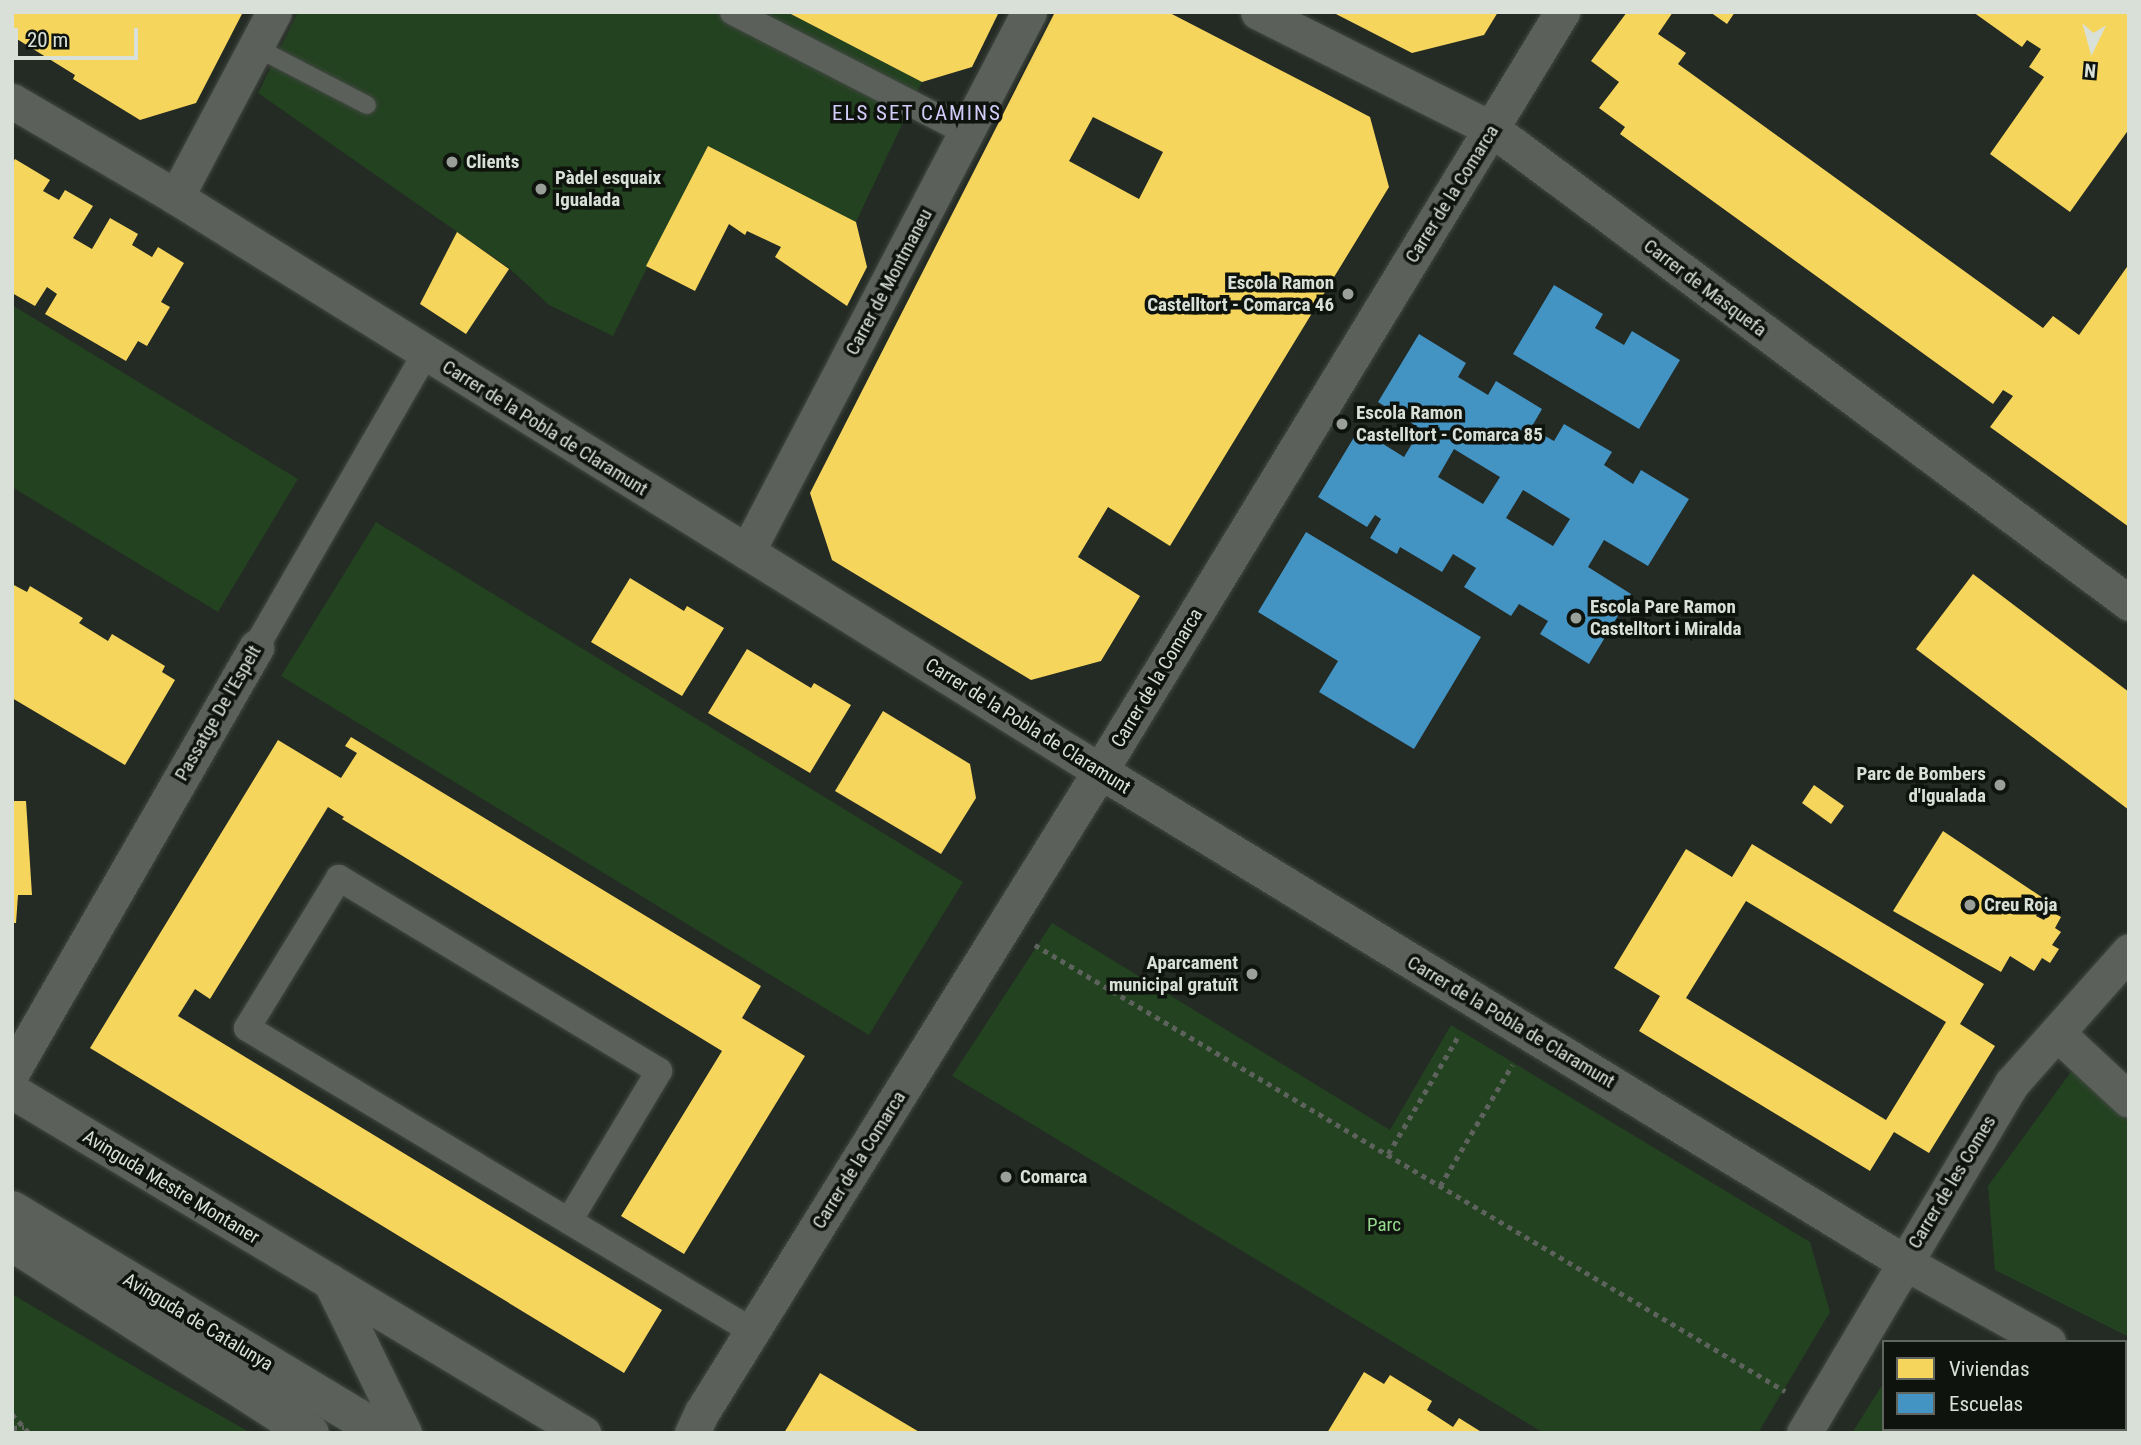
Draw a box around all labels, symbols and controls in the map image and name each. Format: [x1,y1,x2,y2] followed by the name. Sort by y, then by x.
[18,14,142,58] scale bar
[2057,14,2127,84] north arrow
[27,28,68,52] text: 20 m
[2083,58,2097,82] text: N
[834,100,1000,126] district label: ELS SET CAMINS
[1400,121,1504,267] street label: Carrer de la Comarca
[466,151,519,173] place label: Clients
[444,154,460,170] marker: Clients
[555,167,661,211] place label: Pàdel esquaix Igualada
[533,181,549,197] marker: Pàdel esquaix Igualada
[841,205,937,359] street label: Carrer de Montmaneu
[1639,234,1771,342] street label: Carrer de Masquefa
[1147,272,1334,316] place label: Escola Ramon Castelltort - Comarca 46
[1340,286,1356,302] marker: Escola Ramon Castelltort - Comarca 46
[438,355,652,501] street label: Carrer de la Pobla de Claramunt
[1356,402,1543,446] place label: Escola Ramon Castelltort - Comarca 85
[1334,416,1350,432] marker: Escola Ramon Castelltort - Comarca 85
[1590,596,1741,640] place label: Escola Pare Ramon Castelltort i Miralda
[1107,604,1207,752] street label: Carrer de la Comarca
[1568,610,1584,626] marker: Escola Pare Ramon Castelltort i Miralda
[170,641,266,785] street label: Passatge De l'Espelt
[921,653,1135,799] street label: Carrer de la Pobla de Claramunt
[1857,763,1986,807] place label: Parc de Bombers d'Igualada
[1992,777,2008,793] marker: Parc de Bombers d'Igualada
[1984,894,2057,916] place label: Creu Roja
[1962,897,1978,913] marker: Creu Roja
[1403,951,1619,1093] street label: Carrer de la Pobla de Claramunt
[1109,952,1238,996] place label: Aparcament municipal gratuït
[1244,966,1260,982] marker: Aparcament municipal gratuït
[807,1087,911,1233] street label: Carrer de la Comarca
[1903,1111,2001,1253] street label: Carrer de les Comes
[79,1125,263,1249] street label: Avinguda Mestre Montaner
[1020,1166,1087,1188] place label: Comarca
[998,1169,1014,1185] marker: Comarca
[1367,1214,1401,1236] park label: Parc
[119,1268,277,1376] street label: Avinguda de Catalunya
[1882,1340,2127,1431] legend
[1949,1357,2029,1381] text: Viviendas
[1949,1392,2023,1416] text: Escuelas

